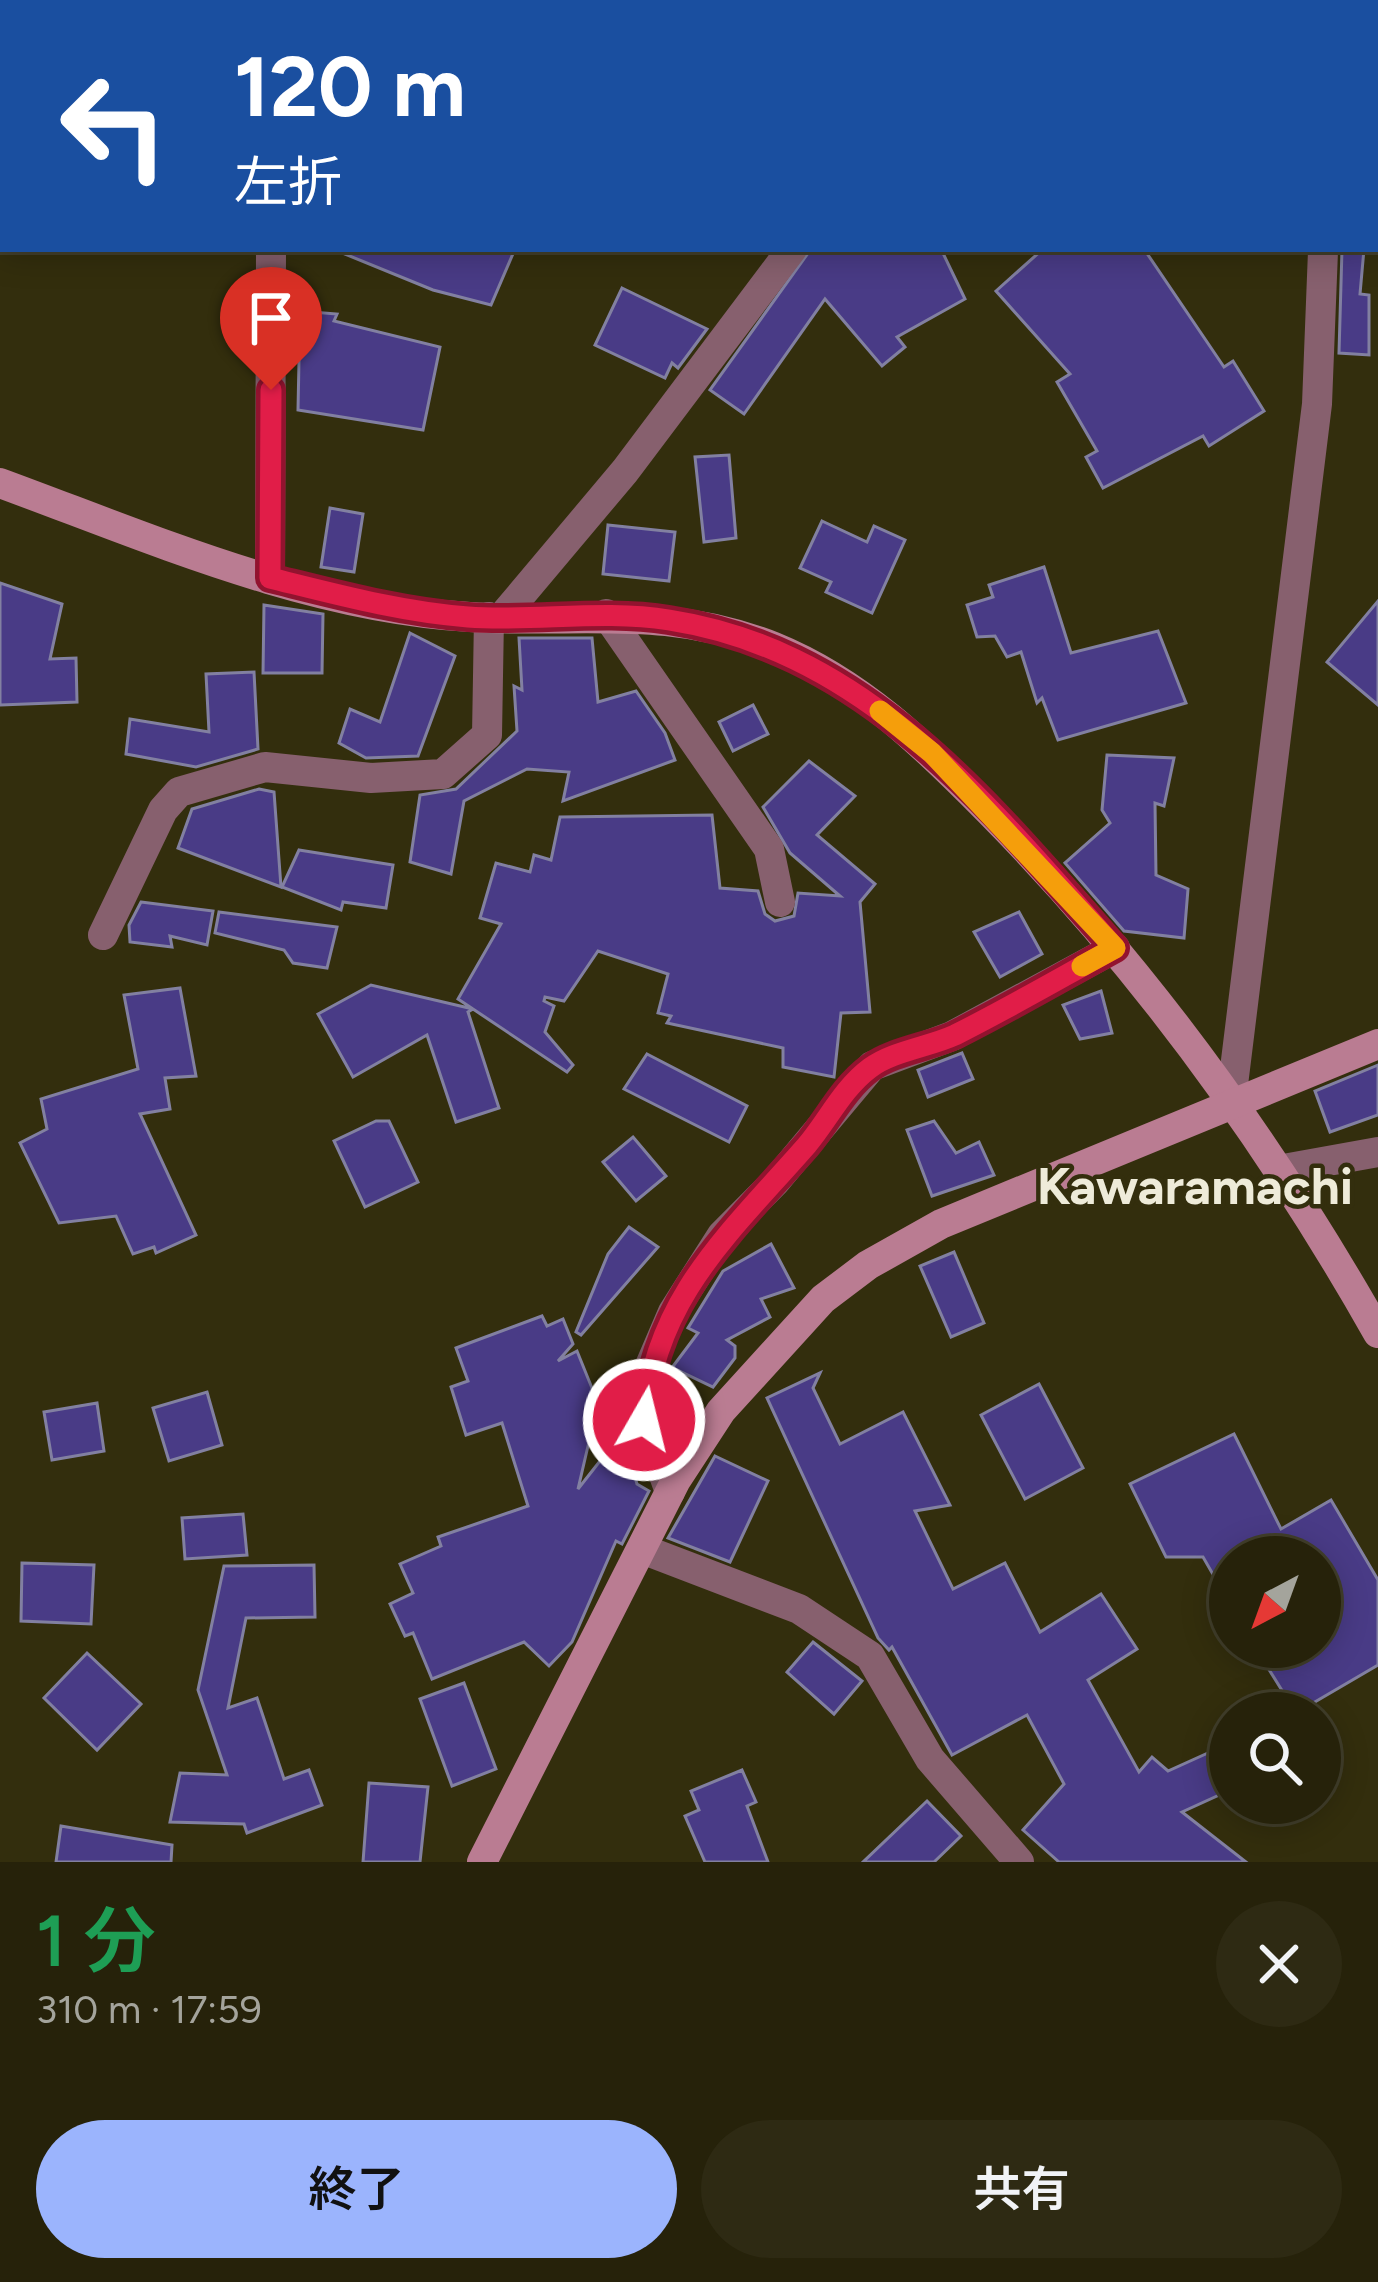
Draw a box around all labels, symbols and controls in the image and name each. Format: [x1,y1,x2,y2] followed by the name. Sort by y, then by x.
[234,36,466,137] text: 120 m
[36,48,192,204] icon: left
[234,150,342,215] text: 左折
[220,267,322,390] pin
[238,285,304,351] icon: arrive
[1037,1156,1353,1217] district label: Kawaramachi
[581,1357,707,1483] position arrow
[1209,1536,1341,1668] north arrow
[1209,1536,1341,1824] map controls
[1209,1692,1341,1824] button: search
[36,1898,156,1984] text: 1 分
[1216,1901,1342,2027] button: close
[36,1986,262,2033] text: 310 m · 17:59
[36,2120,677,2258] button: 終了
[701,2120,1342,2258] button: 共有

